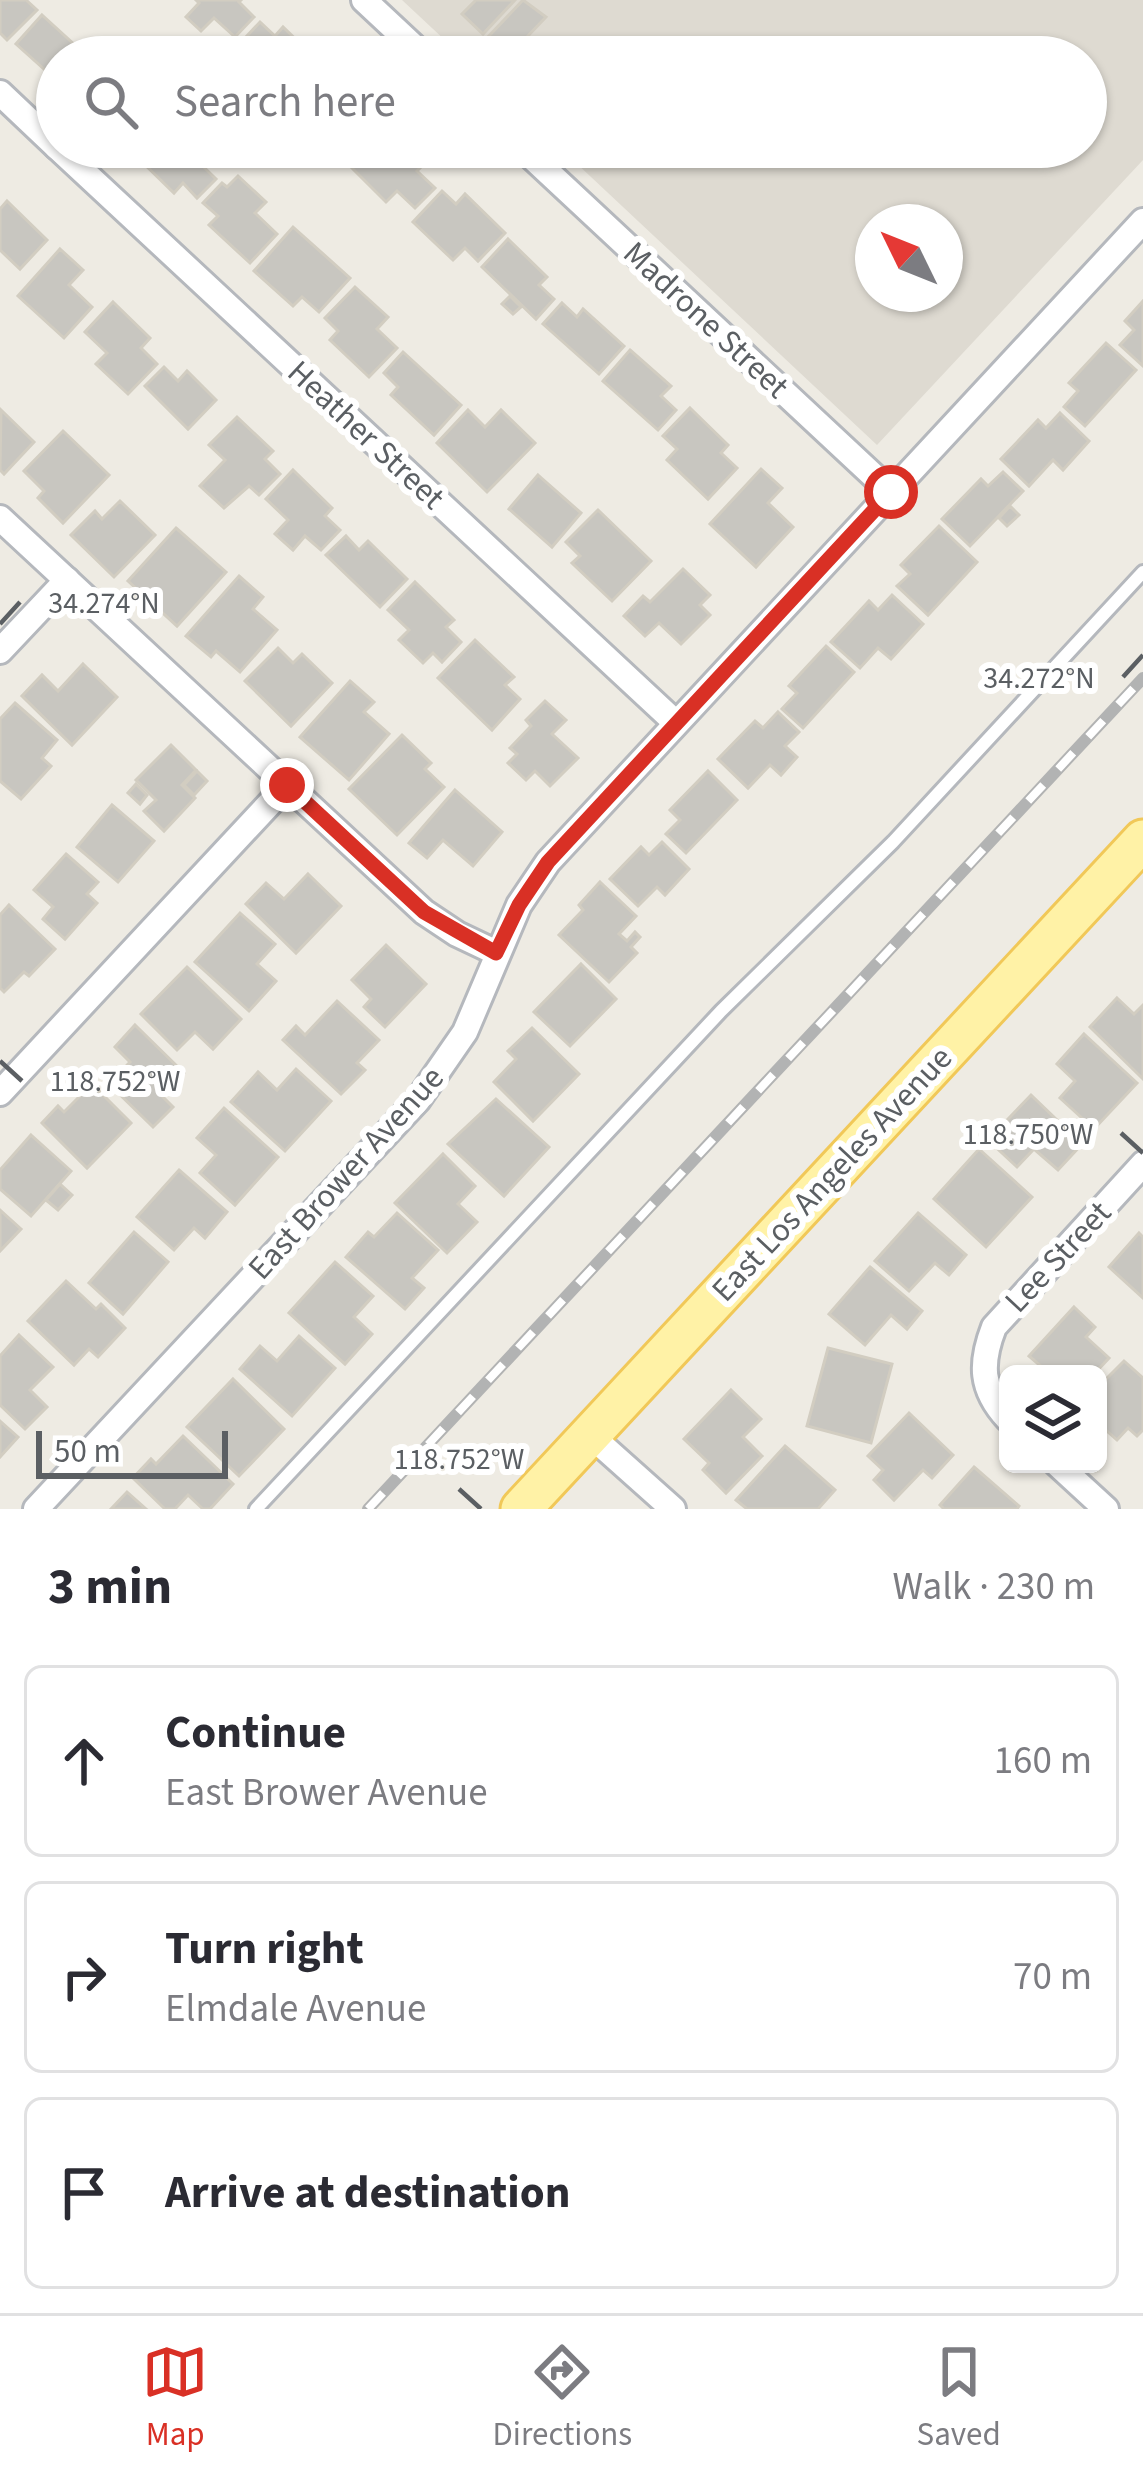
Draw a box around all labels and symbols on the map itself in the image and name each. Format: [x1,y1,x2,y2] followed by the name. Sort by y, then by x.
[855,204,963,312] north arrow
[613,231,799,409] street label: Madrone Street
[277,350,455,520] street label: Heather Street
[864,465,918,519] route start
[48,582,160,625] text: 34.274°N
[983,657,1095,700] text: 34.272°N
[260,758,314,812] route end
[701,1036,963,1312] street label: East Los Angeles Avenue
[237,1056,455,1290] street label: East Brower Avenue
[50,1060,180,1103] text: 118.752°W
[963,1113,1093,1156] text: 118.750°W
[994,1191,1122,1323] street label: Lee Street
[36,1425,228,1478] scale bar
[394,1438,524,1481] text: 118.752°W

